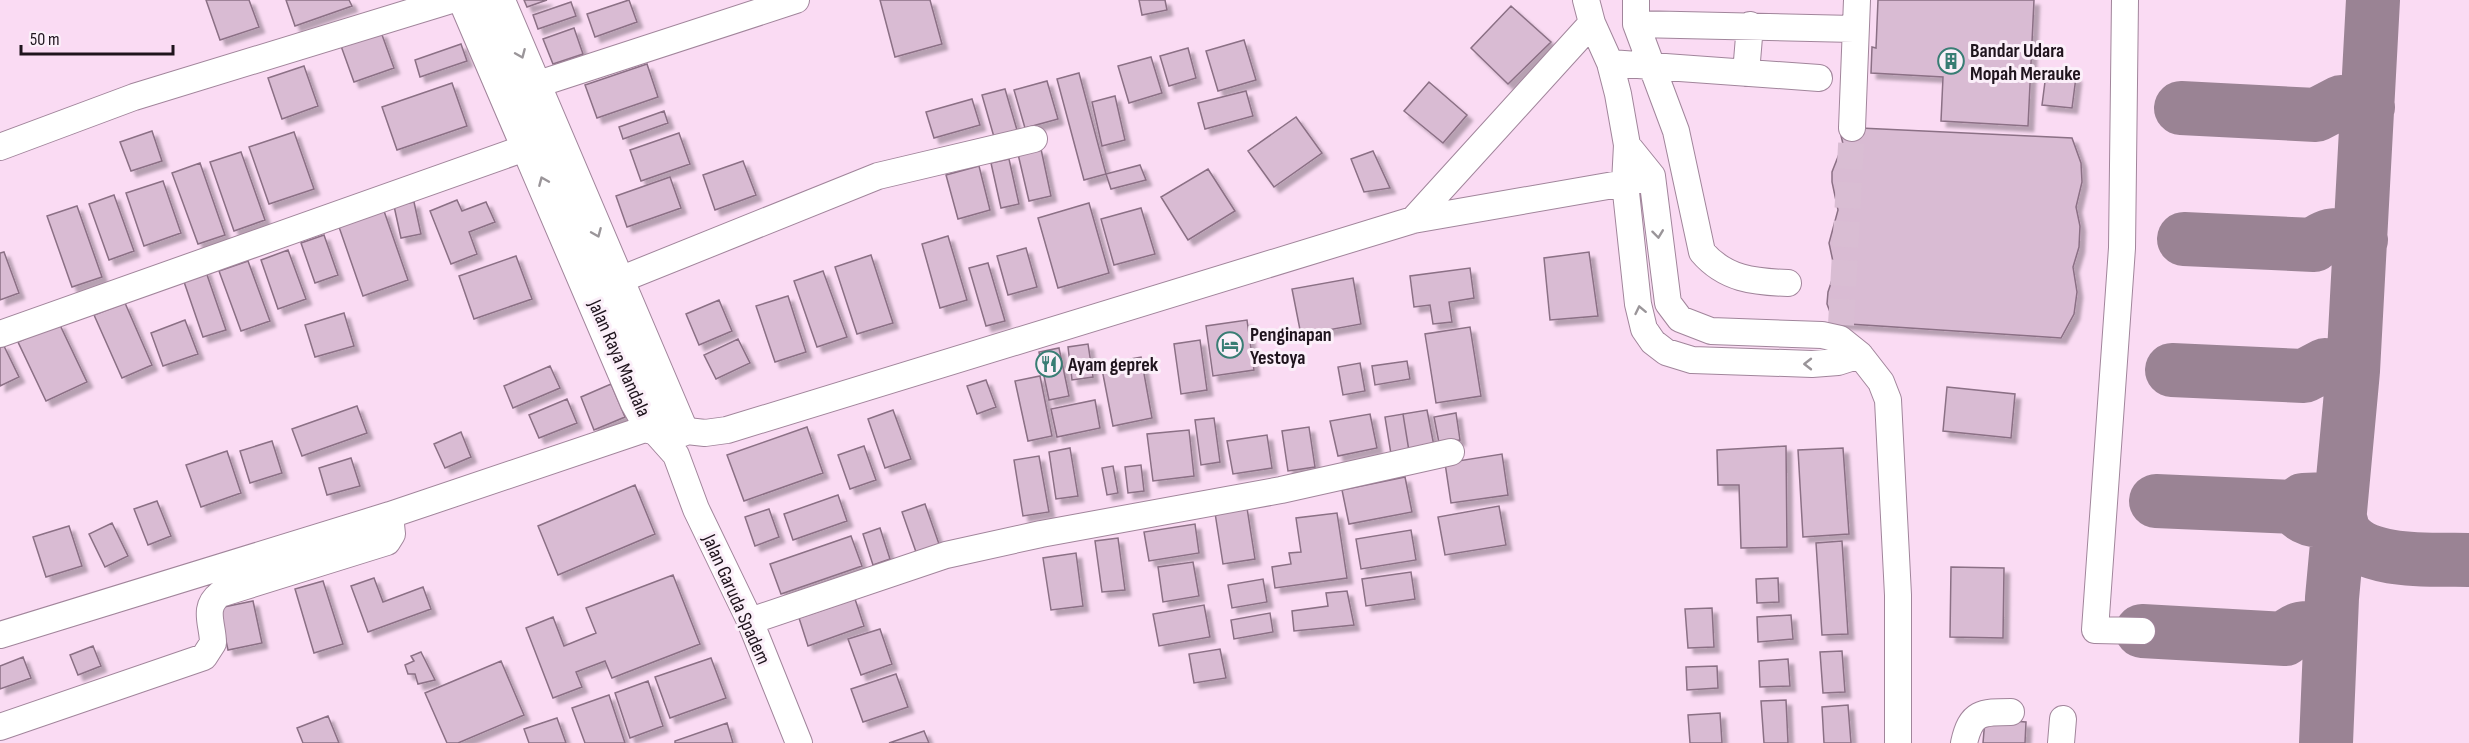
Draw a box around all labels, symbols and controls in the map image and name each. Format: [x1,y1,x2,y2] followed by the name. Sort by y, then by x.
[21,18,172,56] scale bar
[30,29,60,50] text: 50 m
[1970,39,2081,86] place label: Bandar Udara Mopah Merauke
[1936,46,1966,76] building icon: Bandar Udara Mopah Merauke
[514,47,526,58] one-way arrow
[538,177,550,188] one-way arrow
[590,227,602,238] one-way arrow
[1652,230,1664,239] one-way arrow
[582,295,656,421] street label: Jalan Raya Mandala
[1634,305,1647,315] one-way arrow
[1250,323,1332,370] place label: Penginapan Yestoya
[1215,330,1245,360] hotel icon: Penginapan Yestoya
[1034,349,1064,379] restaurant icon: Ayam geprek
[1067,353,1159,377] place label: Ayam geprek
[1803,358,1812,370] one-way arrow
[696,530,775,668] street label: Jalan Garuda Spadem

